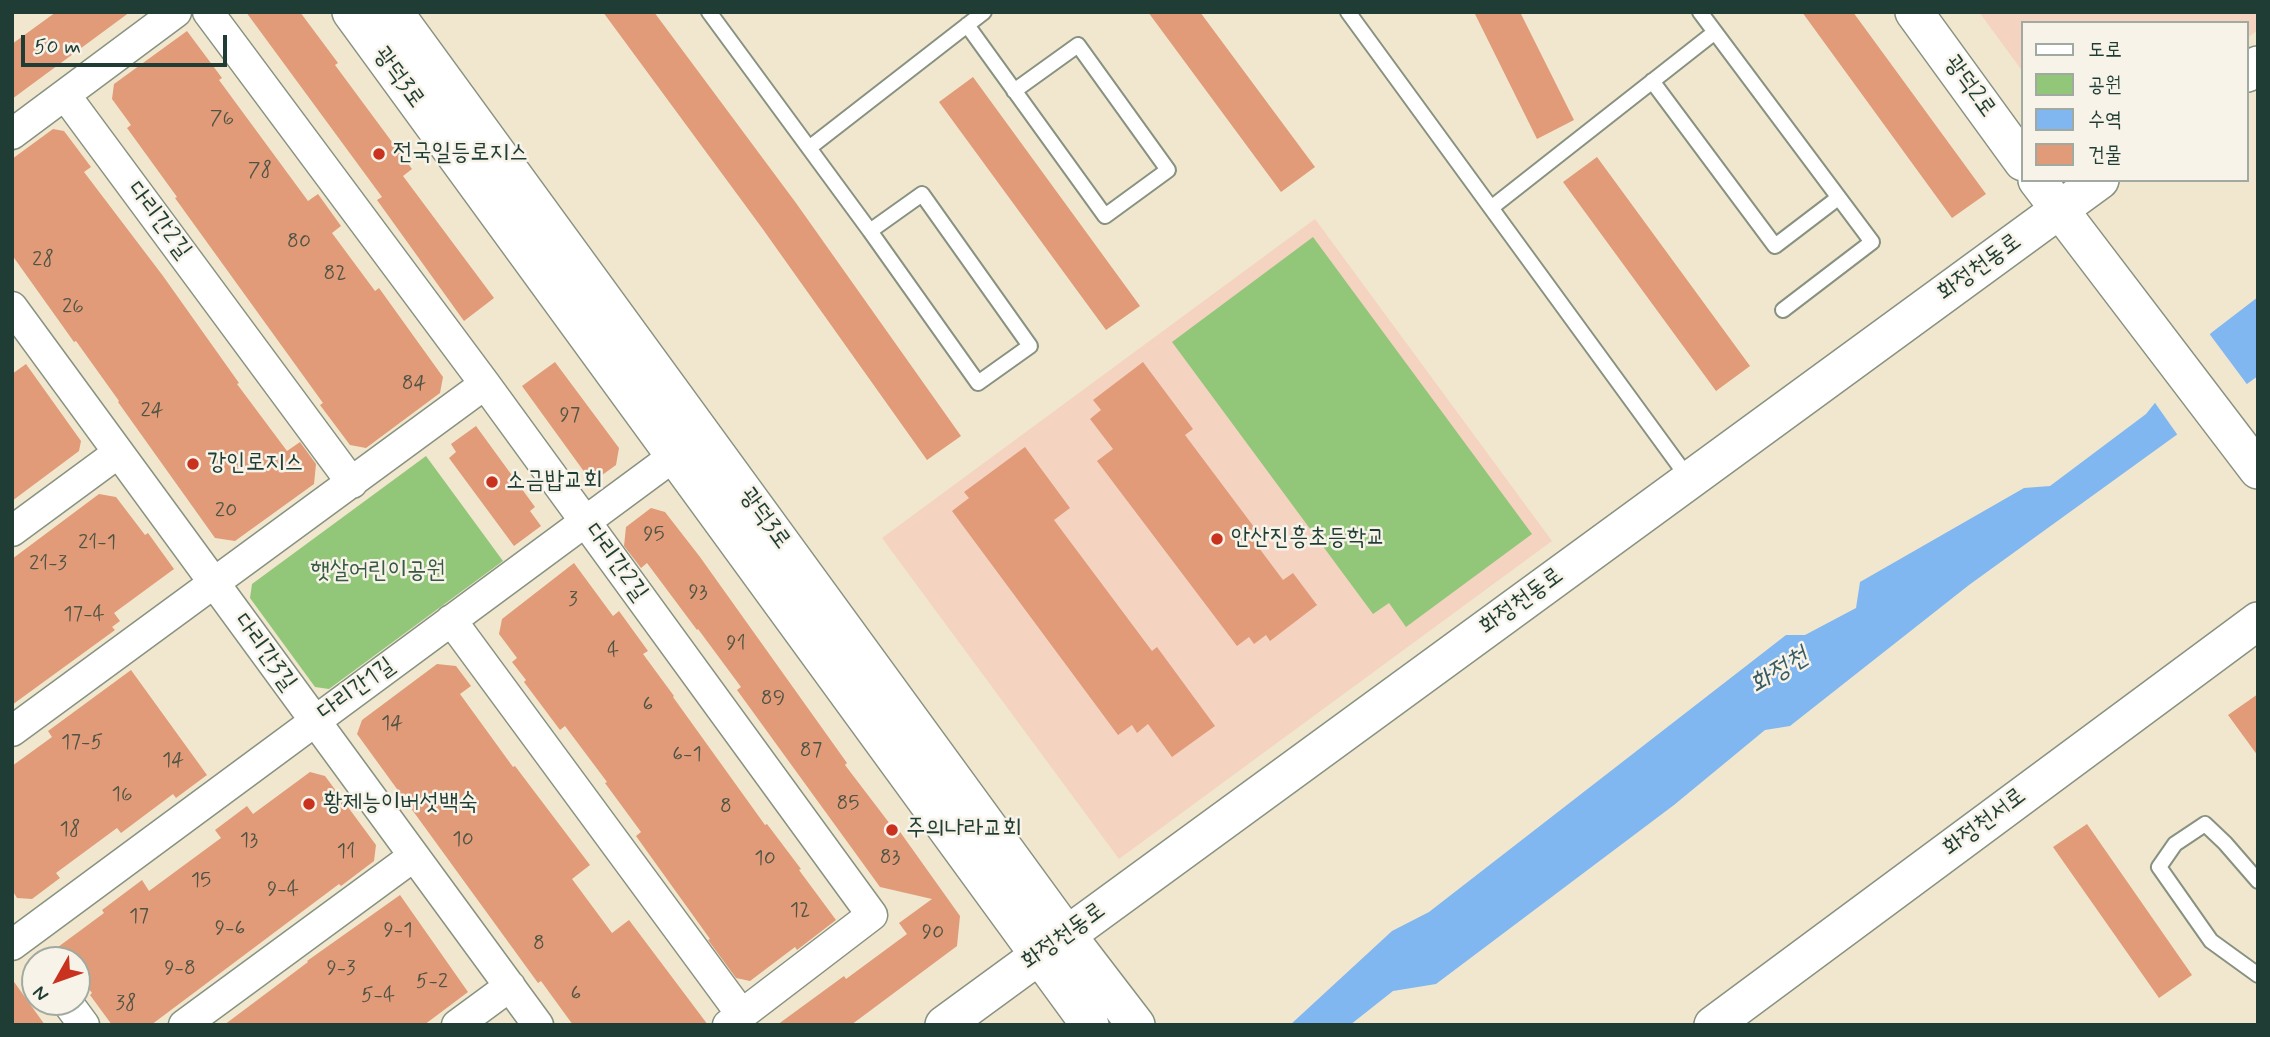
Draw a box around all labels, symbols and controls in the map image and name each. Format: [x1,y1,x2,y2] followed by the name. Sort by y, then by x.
[24,21,231,65] scale bar
[2022,21,2249,182] legend
[34,33,81,61] text: 50 m
[2088,36,2122,64] text: 도로
[366,42,430,114] street label: 광덕3로
[1937,50,2001,124] street label: 광덕2로
[2088,71,2122,99] text: 공원
[2088,106,2122,134] text: 수역
[210,107,234,133] house number: 76
[393,140,528,168] place label: 전국일등로지스
[2088,141,2122,169] text: 건물
[371,146,387,162] marker: 전국일등로지스
[248,159,272,185] house number: 78
[120,177,196,265] street label: 다리간2길
[1932,228,2028,308] street label: 화정천동로
[287,230,311,256] house number: 80
[32,248,54,274] house number: 28
[324,262,346,288] house number: 82
[62,295,84,321] house number: 26
[402,372,426,398] house number: 84
[140,399,164,425] house number: 24
[560,404,580,430] house number: 97
[207,450,304,478] place label: 강인로지스
[185,456,201,472] marker: 강인로지스
[506,468,603,496] place label: 소금밥교회
[484,474,500,490] marker: 소금밥교회
[732,483,796,555] street label: 광덕3로
[215,499,237,525] house number: 20
[577,519,653,607] street label: 다리간2길
[643,523,665,549] house number: 95
[1231,525,1386,553] place label: 안산진흥초등학교
[78,531,116,557] house number: 21-1
[1209,531,1225,547] marker: 안산진흥초등학교
[29,552,67,578] house number: 21-3
[310,558,446,586] park label: 햇살어린이공원
[1474,562,1570,642] street label: 화정천동로
[688,581,708,607] house number: 93
[568,588,578,614] house number: 3
[63,603,105,629] house number: 17-4
[226,609,302,697] street label: 다리간3길
[726,632,746,658] house number: 91
[607,639,619,665] house number: 4
[1745,642,1815,702] water label: 화정천
[313,652,401,728] street label: 다리간1길
[761,687,785,713] house number: 89
[643,693,653,719] house number: 6
[381,712,403,738] house number: 14
[61,731,103,757] house number: 17-5
[800,739,822,765] house number: 87
[672,743,702,769] house number: 6-1
[162,749,184,775] house number: 14
[1938,782,2032,864] street label: 화정천서로
[112,783,132,809] house number: 16
[323,790,478,818] place label: 황제능이버섯백숙
[836,792,860,818] house number: 85
[720,795,732,821] house number: 8
[301,796,317,812] marker: 황제능이버섯백숙
[906,816,1022,844] place label: 주의나라교회
[60,818,80,844] house number: 18
[884,822,900,838] marker: 주의나라교회
[452,828,474,854] house number: 10
[240,829,258,855] house number: 13
[337,840,355,866] house number: 11
[880,846,900,872] house number: 83
[754,847,776,873] house number: 10
[191,869,211,895] house number: 15
[267,878,299,904] house number: 9-4
[1016,897,1112,977] street label: 화정천동로
[790,899,810,925] house number: 12
[129,905,149,931] house number: 17
[215,917,245,943] house number: 9-6
[383,919,413,945] house number: 9-1
[922,921,944,947] house number: 90
[533,932,545,958] house number: 8
[21,946,91,1016] north arrow
[164,957,196,983] house number: 9-8
[326,957,356,983] house number: 9-3
[416,970,448,996] house number: 5-2
[27,981,55,1006] text: N
[571,982,581,1008] house number: 6
[361,984,395,1010] house number: 5-4
[116,992,136,1018] house number: 38

